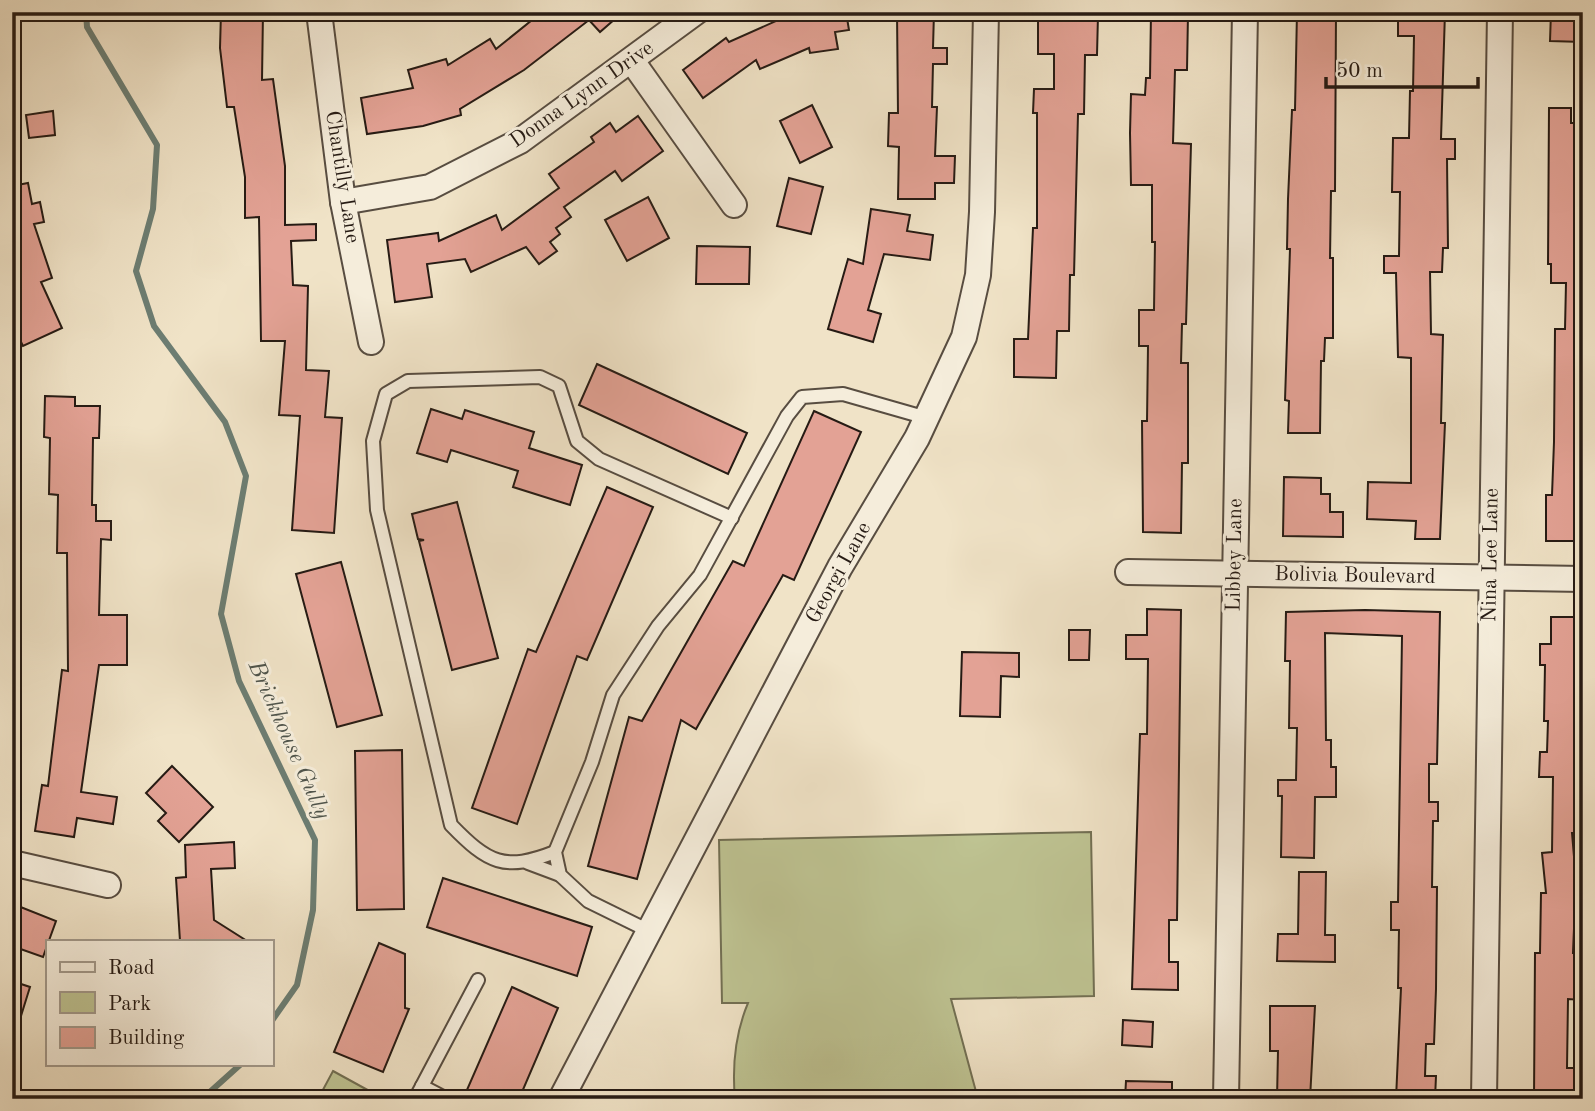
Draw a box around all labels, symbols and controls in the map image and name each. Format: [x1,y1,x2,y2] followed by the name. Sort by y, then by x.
[506,38,658,152] street label: Donna Lynn Drive
[1326,46,1478,90] scale bar
[1336,61,1383,82] text: 50 m
[321,109,363,245] street label: Chantilly Lane
[1479,488,1503,622] street label: Nina Lee Lane
[1224,498,1246,612] street label: Libbey Lane
[803,519,875,627] street label: Georgi Lane
[1274,564,1436,588] street label: Bolivia Boulevard
[242,656,334,823] water label: Brickhouse Gully
[46,940,273,1066] legend
[108,958,155,979] text: Road
[108,994,151,1015] text: Park
[108,1028,185,1049] text: Building

